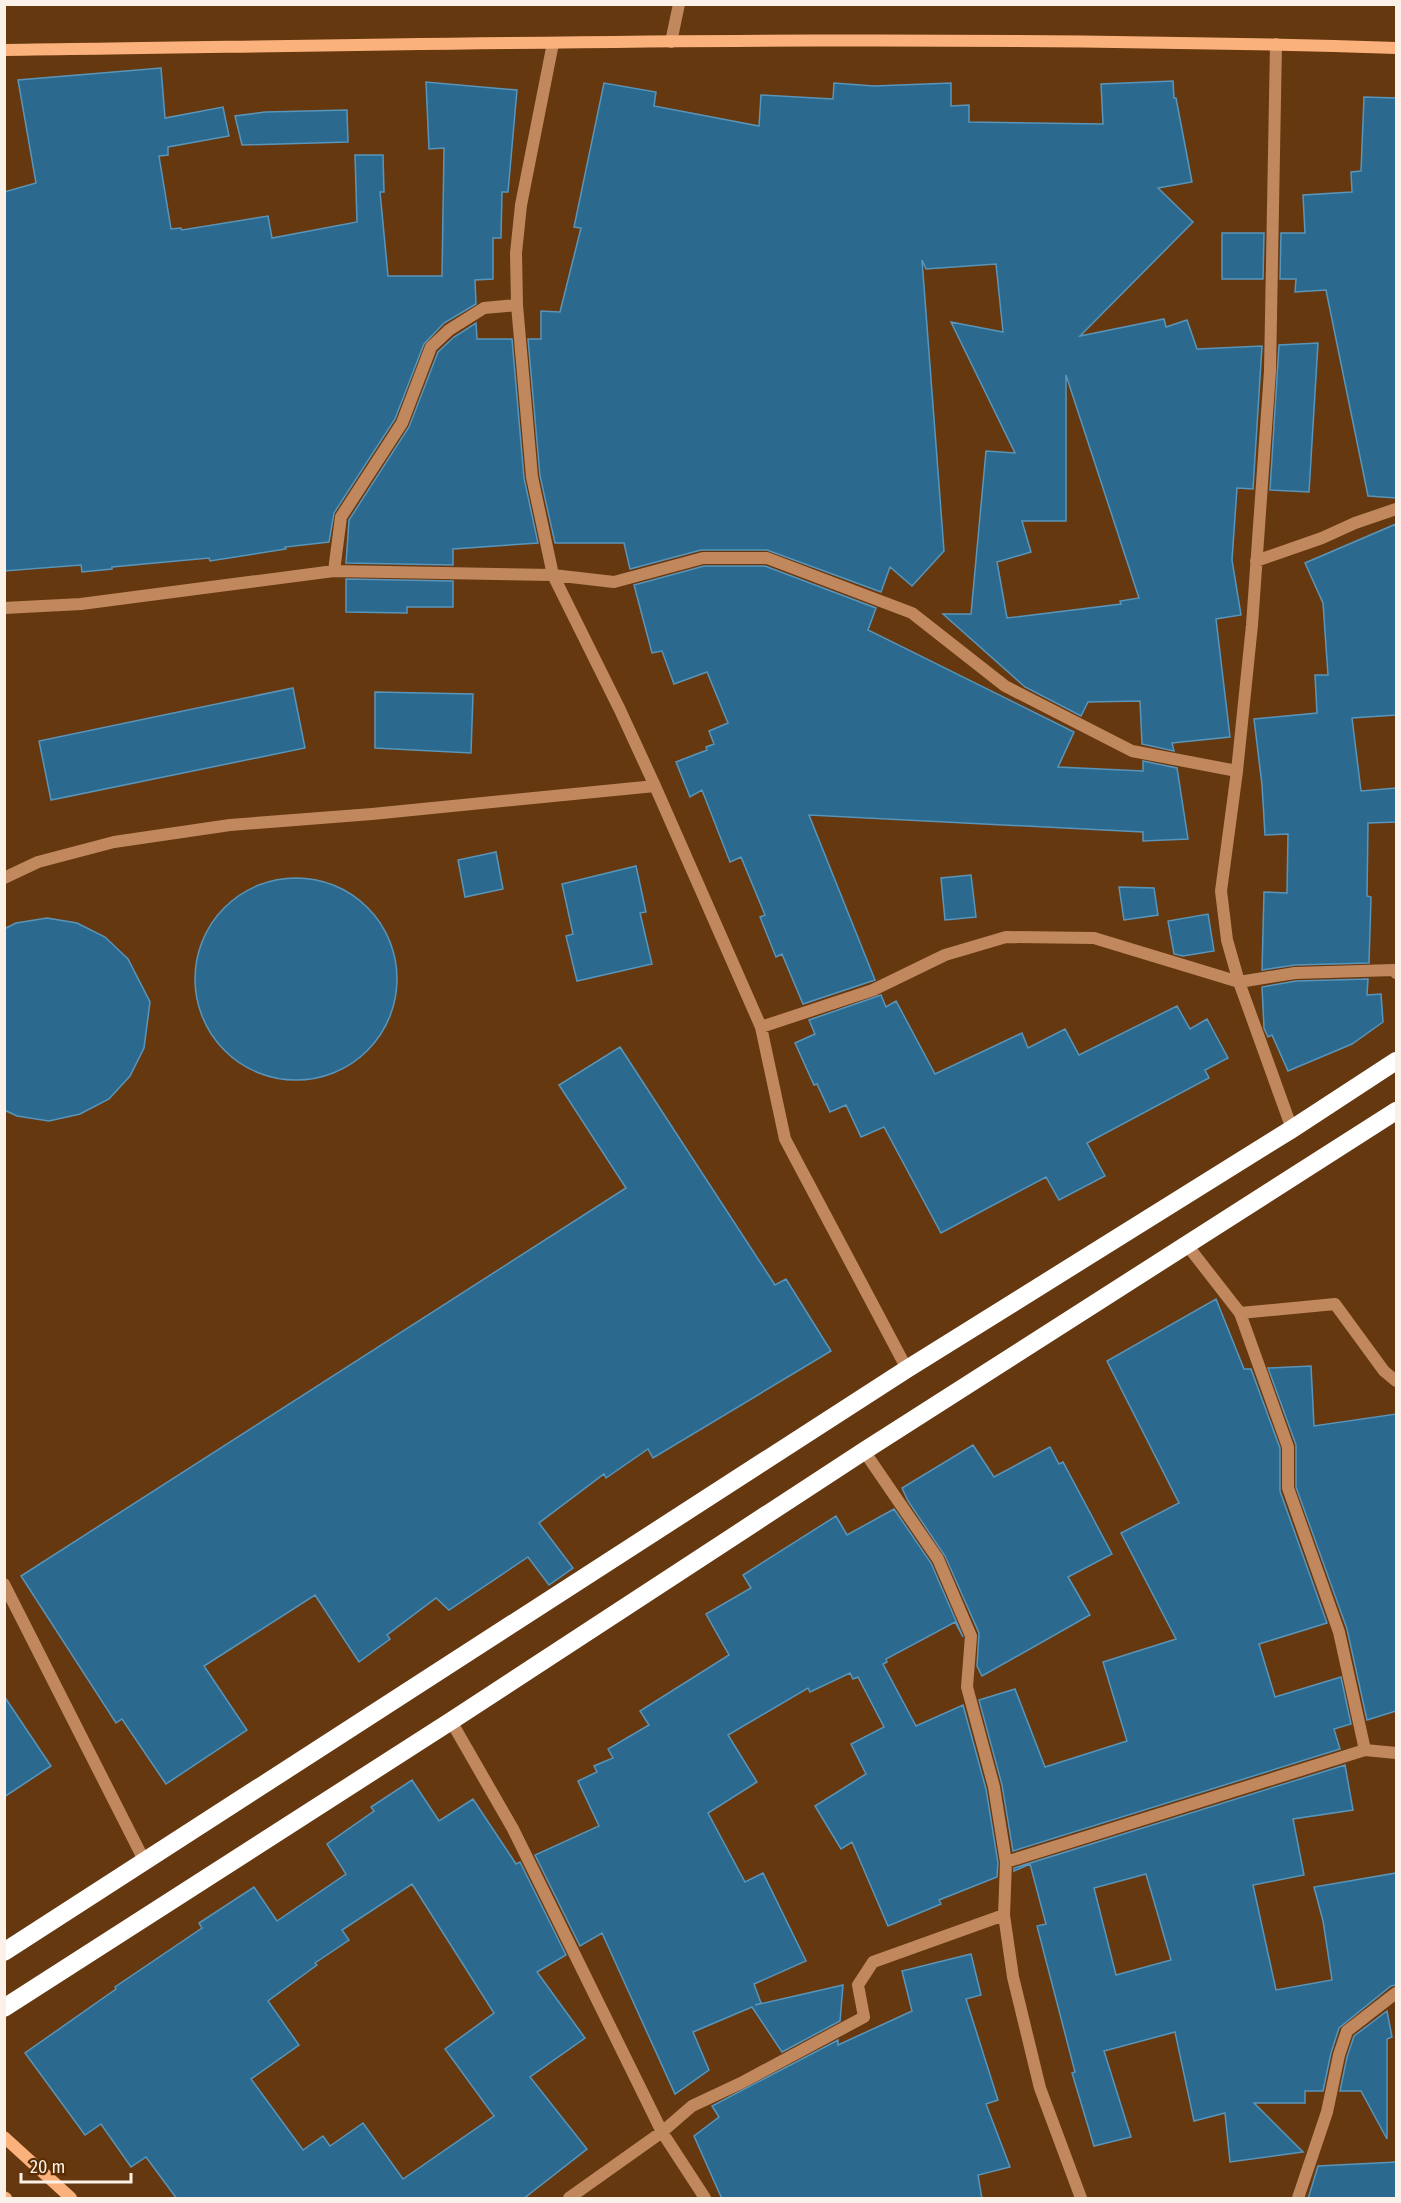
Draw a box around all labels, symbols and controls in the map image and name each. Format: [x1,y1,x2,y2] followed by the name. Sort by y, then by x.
[21,2146,130,2184] scale bar
[30,2156,65,2178] text: 20 m

